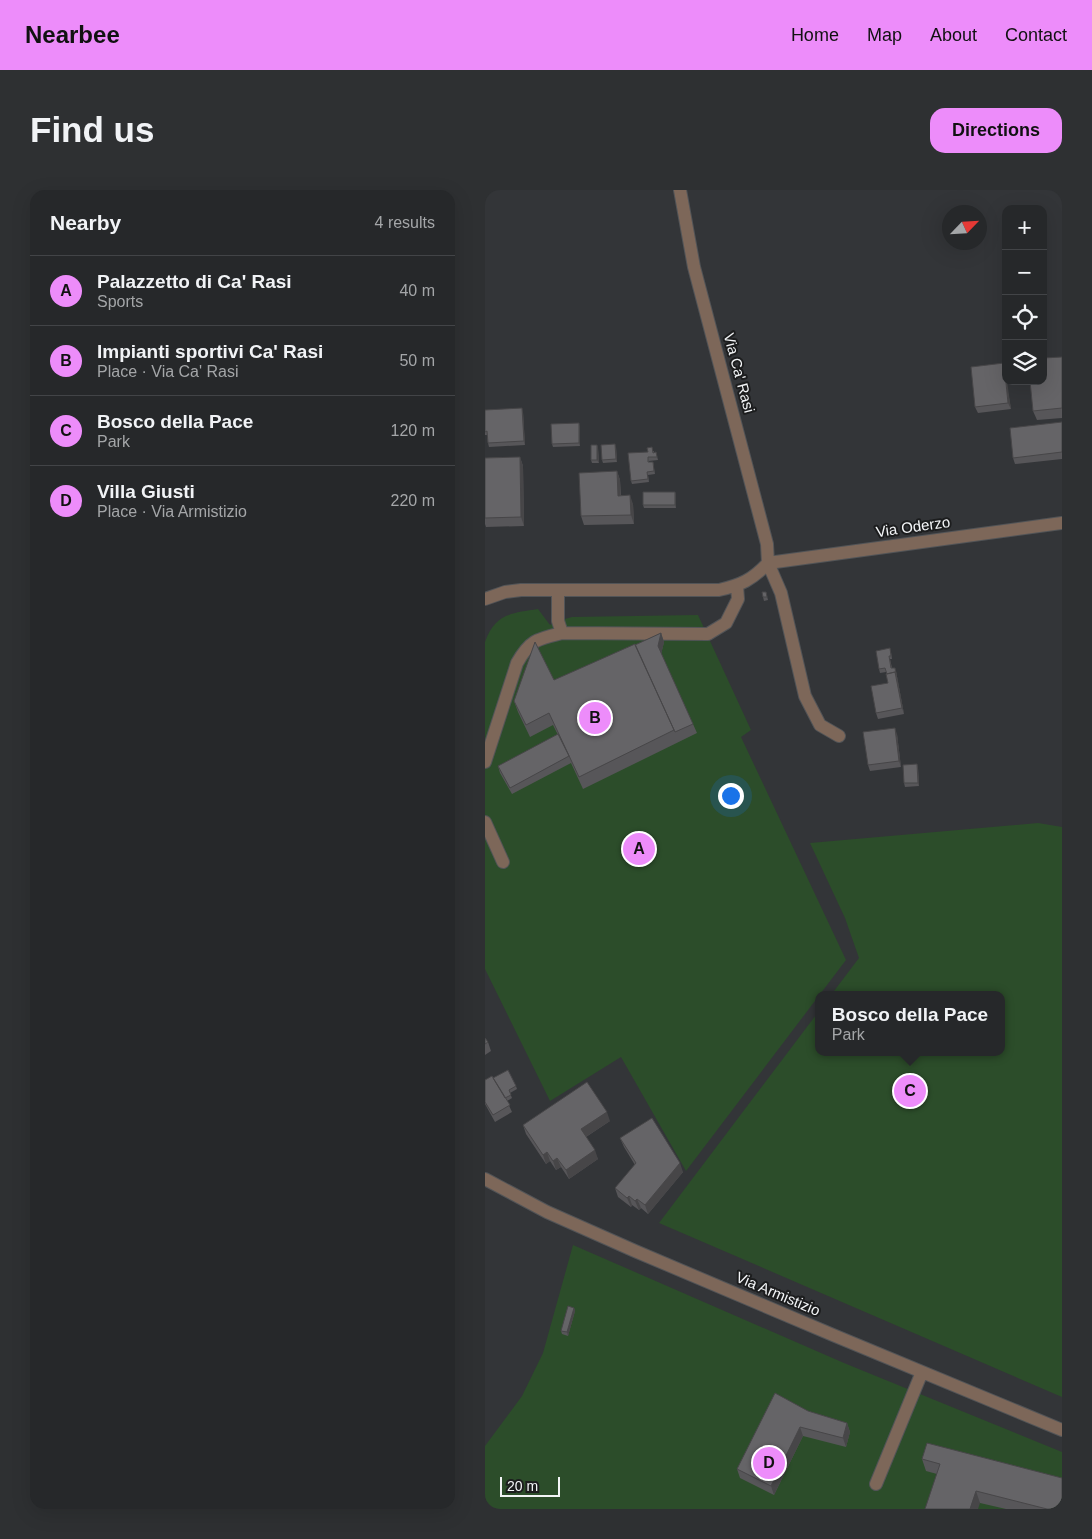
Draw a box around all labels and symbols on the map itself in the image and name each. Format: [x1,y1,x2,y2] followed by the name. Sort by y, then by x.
[942,205,987,250] north arrow
[721,331,758,415] street label: Via Ca' Rasi
[875,513,951,540] street label: Via Oderzo
[579,699,611,737] pin: B
[718,783,744,809] your location
[623,830,655,868] pin: A
[894,1072,926,1110] pin: C
[734,1268,823,1319] street label: Via Armistizio
[753,1444,785,1482] pin: D
[500,1474,560,1497] scale bar

